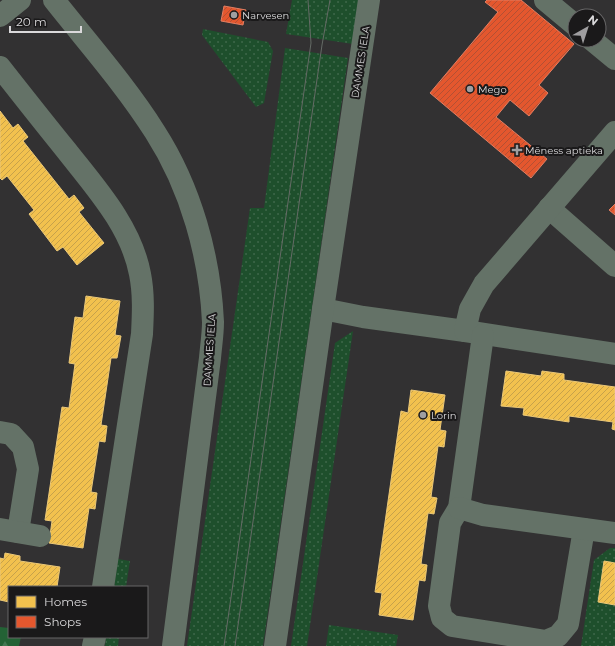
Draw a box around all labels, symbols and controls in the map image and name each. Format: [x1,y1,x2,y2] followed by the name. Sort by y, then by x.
[10,8,81,34] scale bar
[567,8,607,48] north arrow
[242,9,289,22] place label: Narvesen
[229,10,239,20] marker: Narvesen
[585,12,601,28] text: N
[16,14,47,29] text: 20 m
[348,24,373,99] street label: DAMMES IELA
[478,83,507,96] place label: Mego
[465,84,475,94] marker: Mego
[525,144,603,157] place label: Mēness aptieka
[512,145,522,155] marker: Mēness aptieka
[200,313,219,387] street label: DAMMES IELA
[431,409,456,422] place label: Lorin
[418,410,428,420] marker: Lorin
[8,586,148,638] legend
[44,594,87,609] text: Homes
[44,614,81,629] text: Shops

